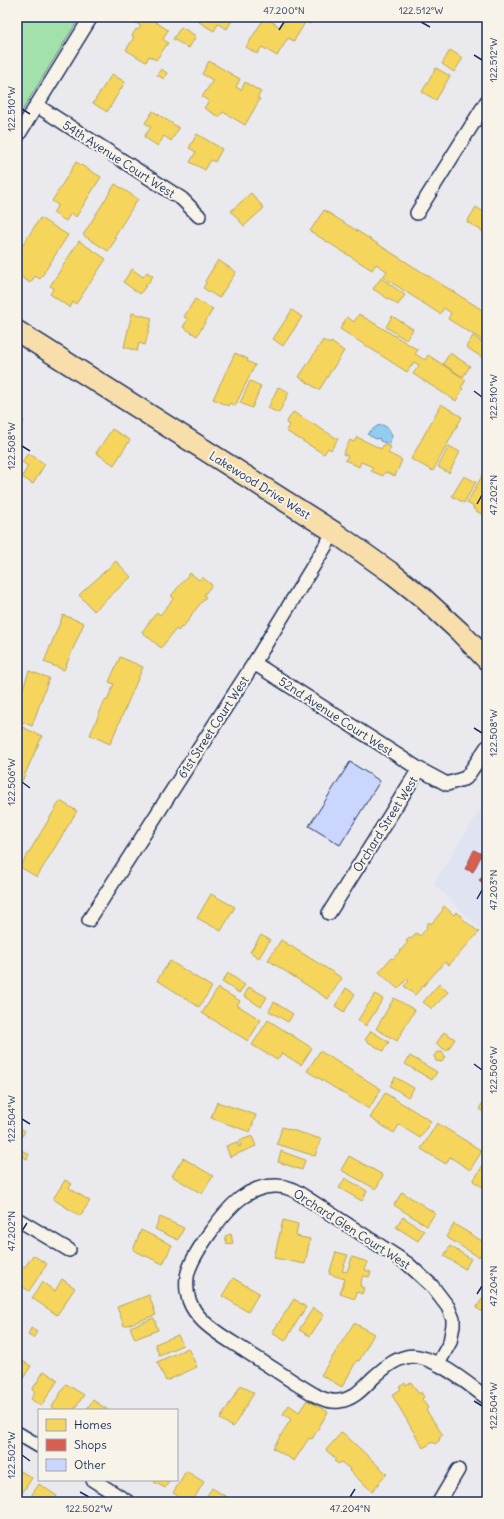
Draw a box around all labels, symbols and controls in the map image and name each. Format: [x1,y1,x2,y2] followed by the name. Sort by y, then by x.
[263,4,305,17] text: 47.200°N
[399,4,443,17] text: 122.512°W
[487,38,500,82] text: 122.512°W
[5,86,18,132] text: 122.510°W
[60,117,178,201] street label: 54th Avenue Court West
[487,374,500,420] text: 122.510°W
[5,422,18,470] text: 122.508°W
[207,448,313,522] street label: Lakewood Drive West
[487,475,500,515] text: 47.202°N
[174,673,252,781] street label: 61st Street Court West
[276,673,396,759] street label: 52nd Avenue Court West
[487,709,500,757] text: 122.508°W
[5,758,18,806] text: 122.506°W
[350,773,420,875] street label: Orchard Street West
[487,870,500,910] text: 47.203°N
[487,1046,500,1094] text: 122.506°W
[5,1095,18,1143] text: 122.504°W
[291,1186,413,1272] street label: Orchard Glen Court West
[5,1211,18,1251] text: 47.202°N
[487,1266,500,1306] text: 47.204°N
[487,1382,500,1430] text: 122.504°W
[38,1409,178,1481] legend
[74,1417,112,1432] text: Homes
[5,1431,18,1479] text: 122.502°W
[74,1437,107,1452] text: Shops
[74,1457,106,1472] text: Other
[65,1502,113,1515] text: 122.502°W
[330,1502,370,1515] text: 47.204°N

